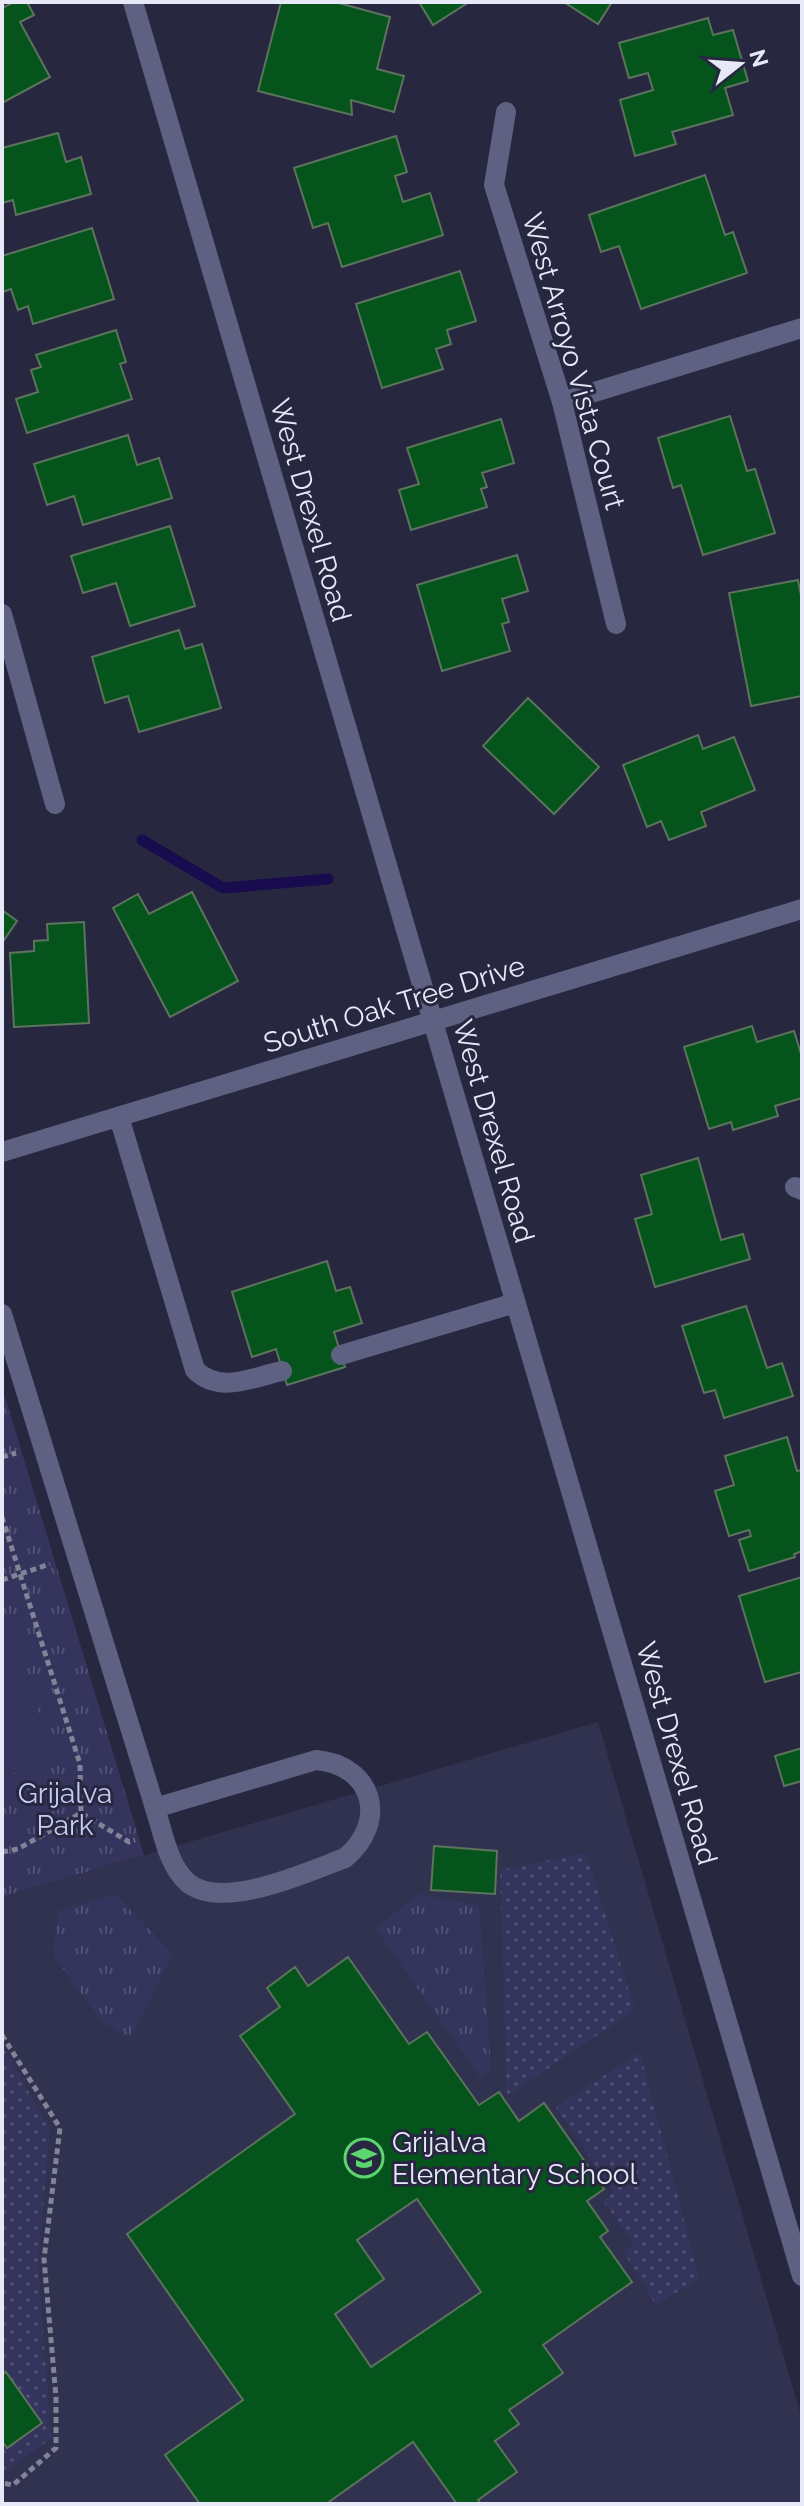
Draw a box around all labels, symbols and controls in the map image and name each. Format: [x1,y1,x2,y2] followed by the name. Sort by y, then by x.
[700,24,780,104] north arrow
[744,46,774,70] text: N
[515,209,632,514] street label: West Arroyo Vista Court
[263,395,358,625] street label: West Drexel Road
[260,949,529,1060] street label: South Oak Tree Drive
[446,1016,541,1246] street label: West Drexel Road
[629,1638,724,1868] street label: West Drexel Road
[18,1777,112,1842] park label: Grijalva Park
[392,2126,637,2191] place label: Grijalva Elementary School
[343,2137,385,2179] school or university icon: Grijalva Elementary School

